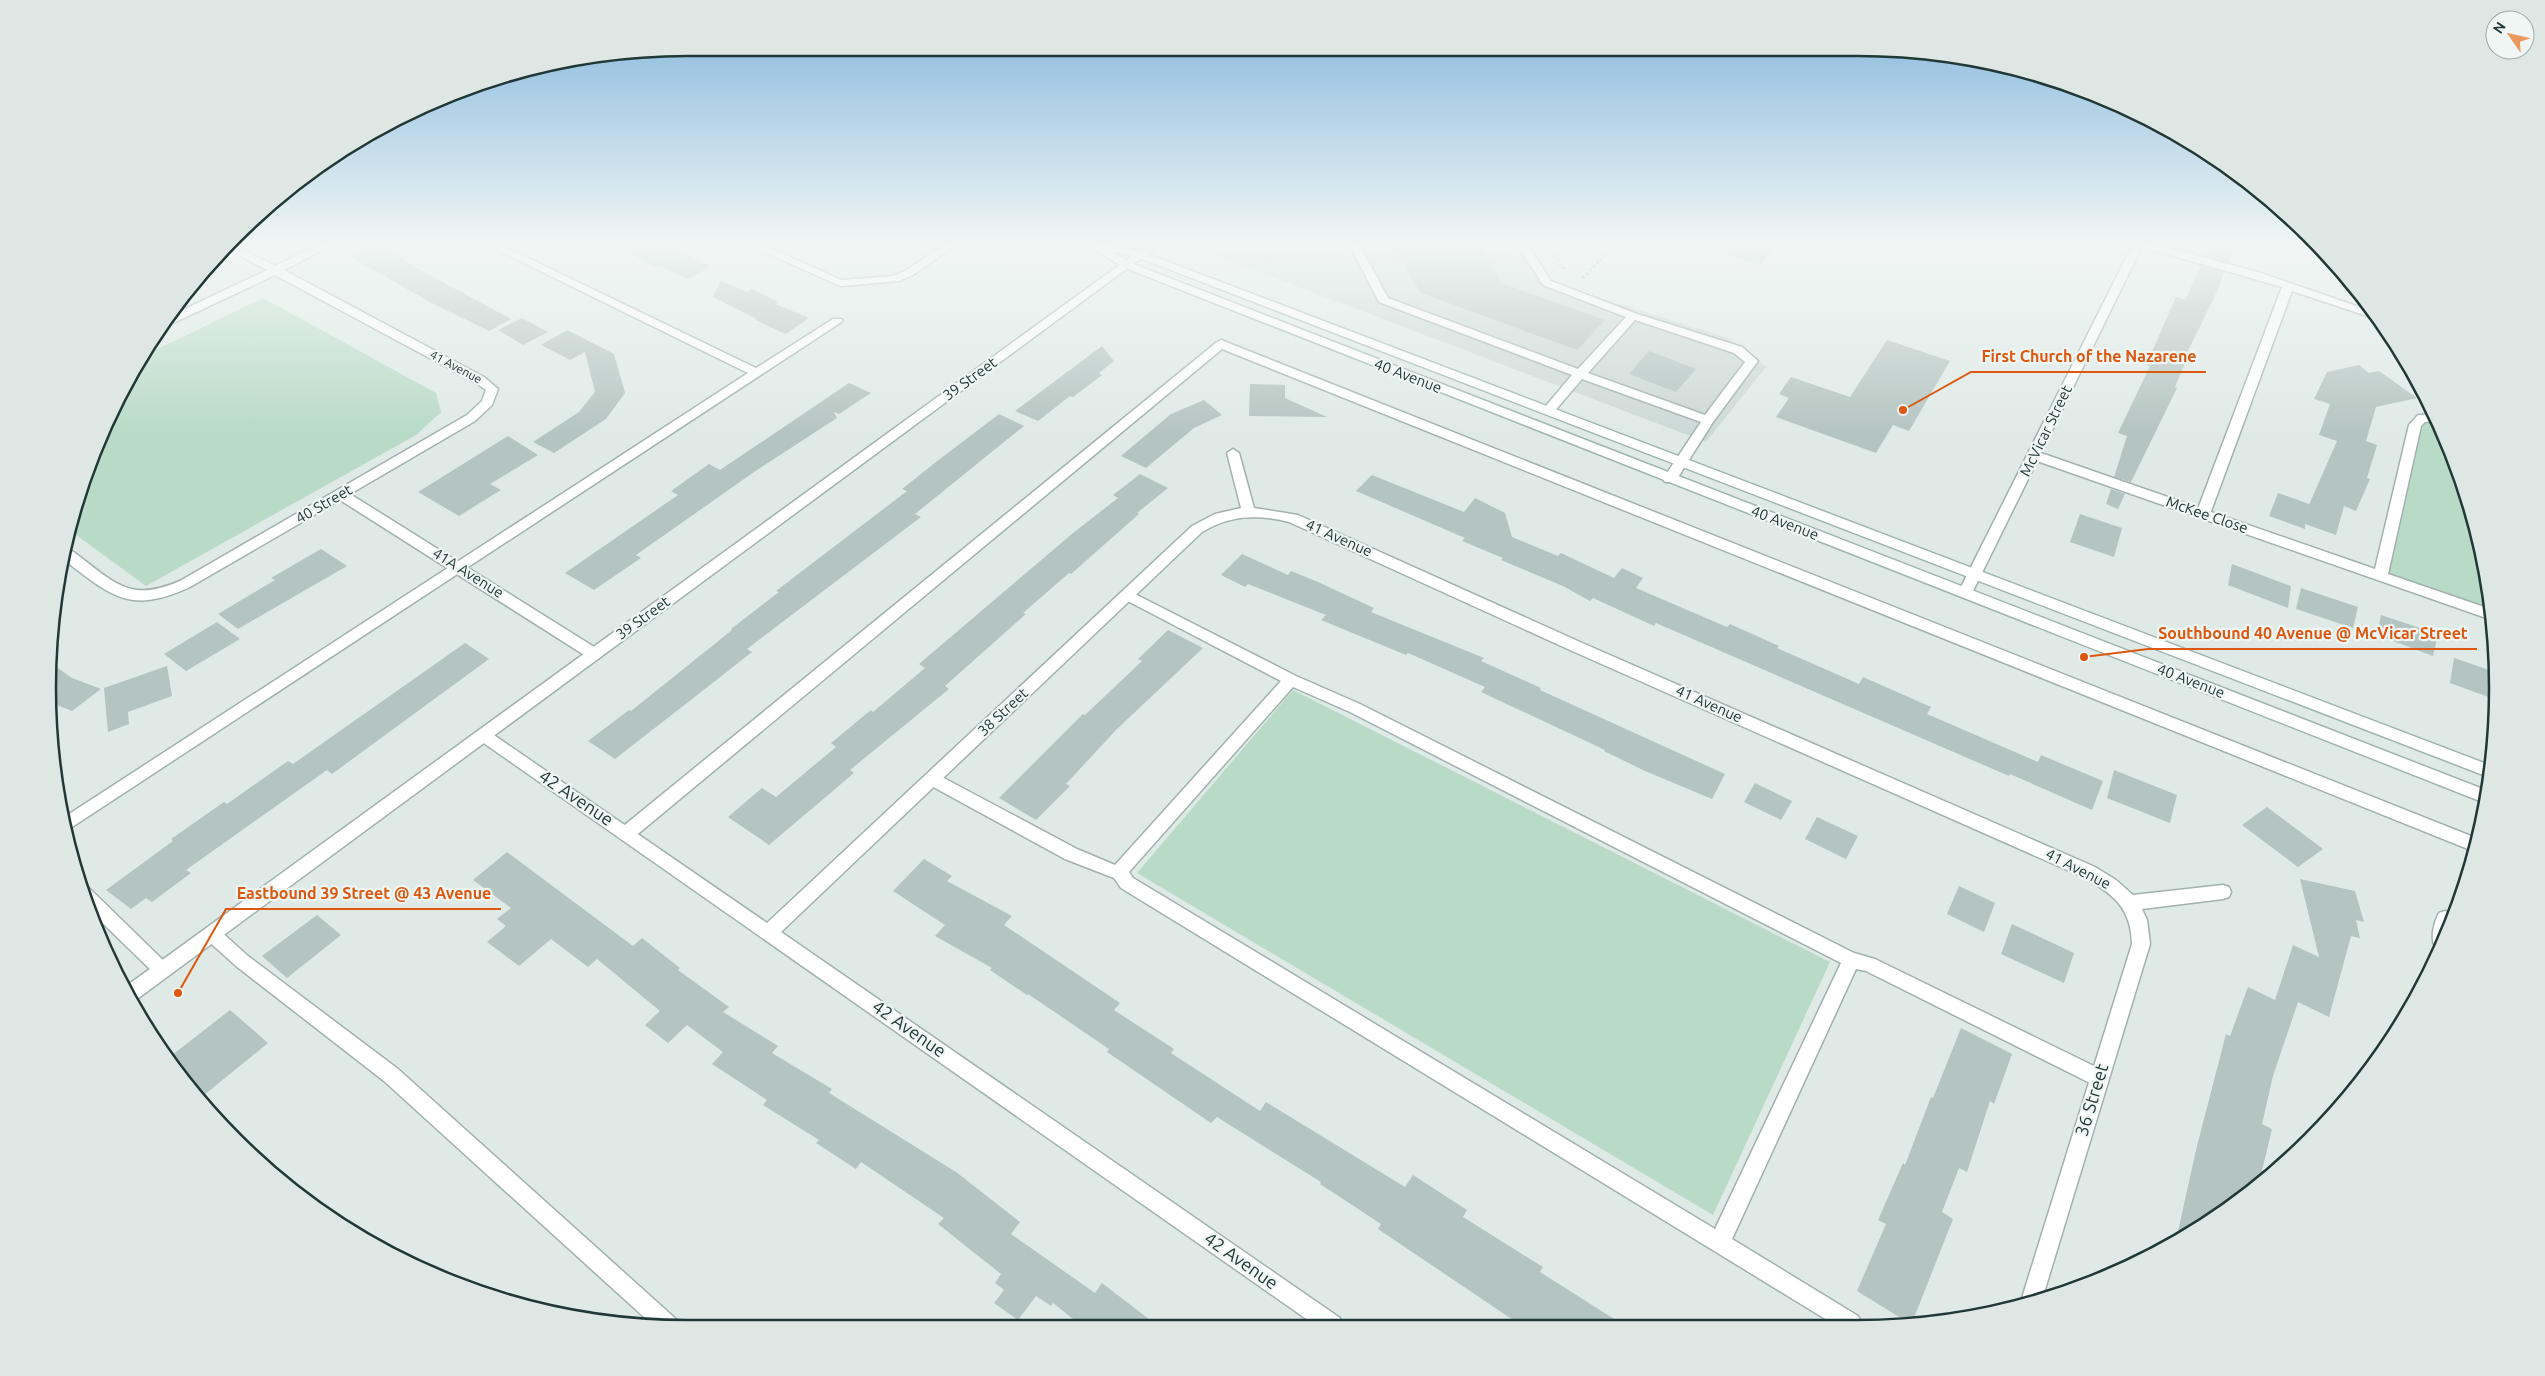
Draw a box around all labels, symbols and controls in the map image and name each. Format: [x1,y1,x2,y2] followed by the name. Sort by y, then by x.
[2485,10,2535,60] north arrow
[2490,19,2509,37] text: N
[1971,341,2206,372] callout: First Church of the Nazarene
[1981,347,2197,365] text: First Church of the Nazarene
[428,348,484,386] street label: 41 Avenue
[940,353,1000,404] street label: 39 Street
[1372,355,1444,396] street label: 40 Avenue
[2016,382,2075,479] street label: McVicar Street
[293,481,355,526] street label: 40 Street
[2164,493,2250,537] street label: McKee Close
[1749,502,1821,543] street label: 40 Avenue
[1303,515,1375,560] street label: 41 Avenue
[430,544,507,601] street label: 41A Avenue
[613,592,673,643] street label: 39 Street
[2148,618,2477,649] callout: Southbound 40 Avenue @ McVicar Street
[2158,624,2468,642] text: Southbound 40 Avenue @ McVicar Street
[2155,660,2227,701] street label: 40 Avenue
[1673,681,1745,726] street label: 41 Avenue
[974,684,1031,739] street label: 38 Street
[536,765,617,829] street label: 42 Avenue
[2043,845,2114,892] street label: 41 Avenue
[226,878,501,909] callout: Eastbound 39 Street @ 43 Avenue
[237,884,491,902] text: Eastbound 39 Street @ 43 Avenue
[869,996,950,1061] street label: 42 Avenue
[2071,1061,2112,1138] street label: 36 Street
[1201,1228,1282,1293] street label: 42 Avenue

